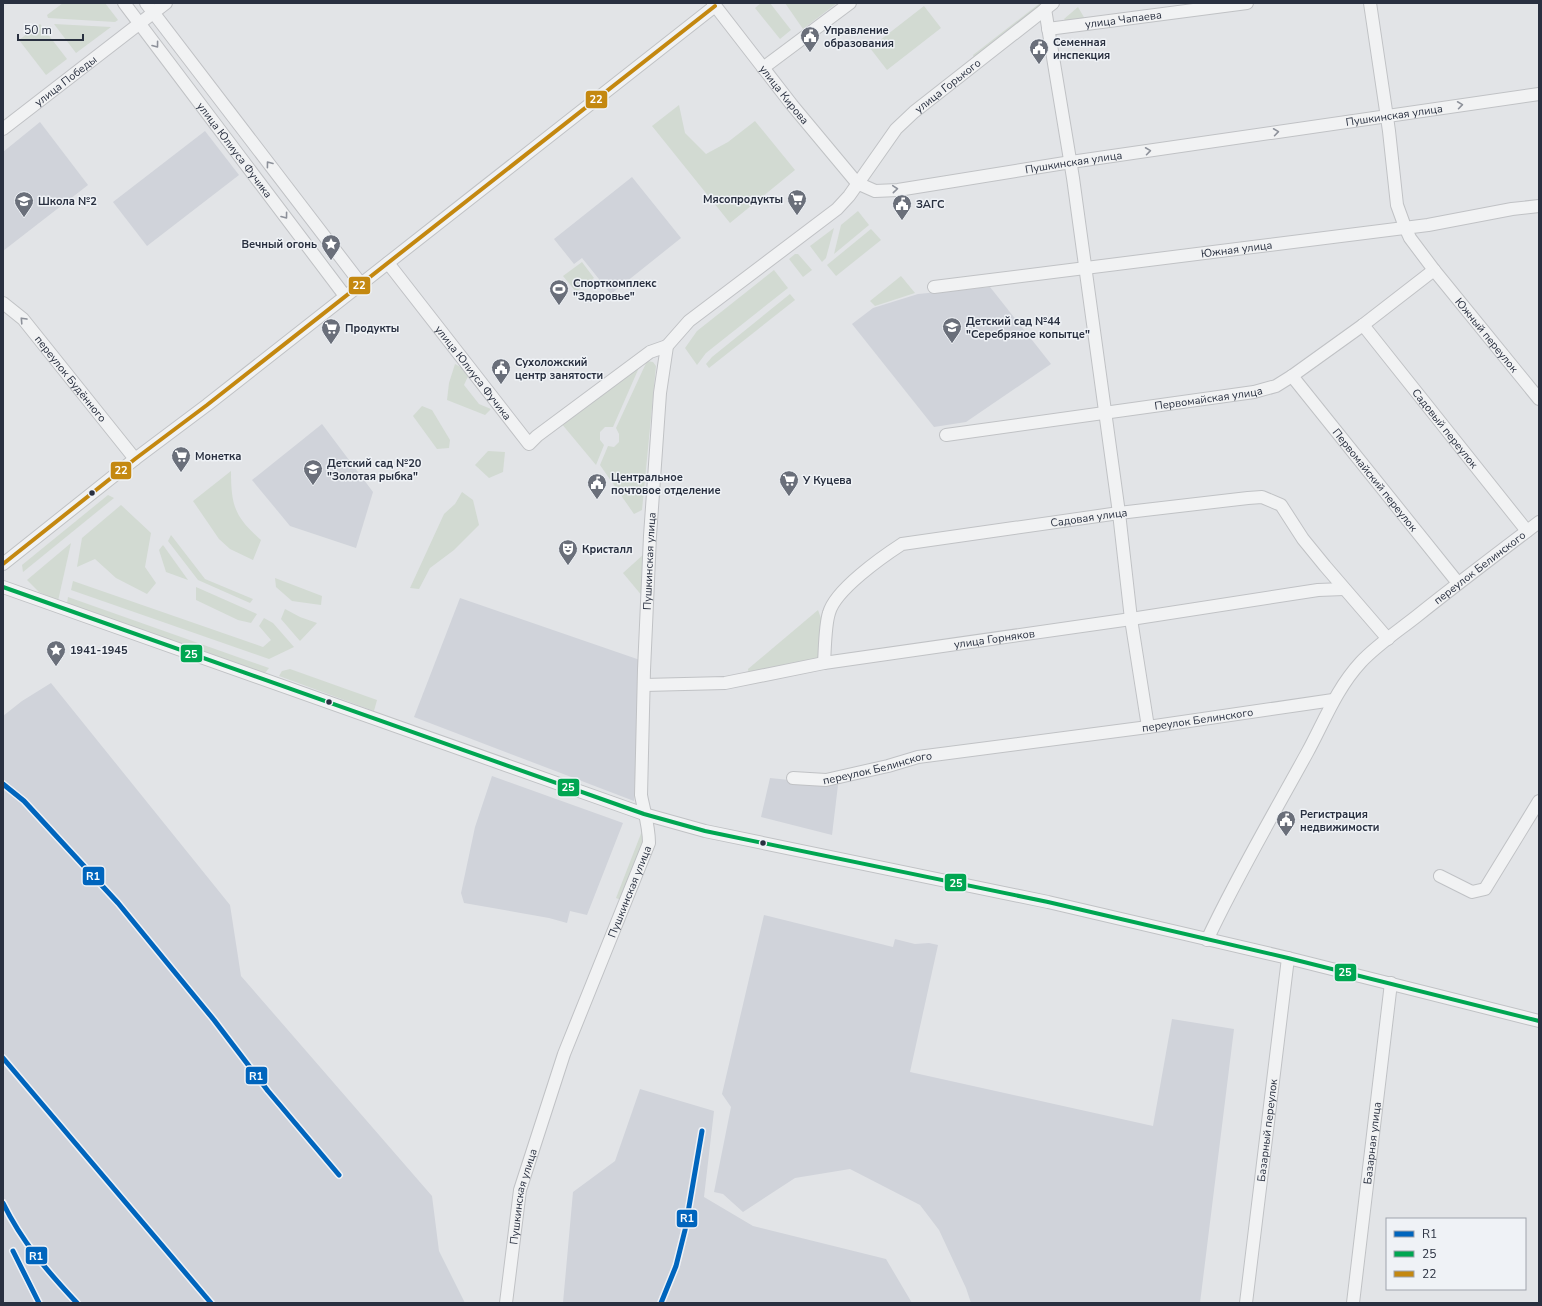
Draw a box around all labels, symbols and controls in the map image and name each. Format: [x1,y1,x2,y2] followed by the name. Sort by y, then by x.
[1084,7,1163,32] street label: улица Чапаева
[18,16,83,42] scale bar
[24,22,52,38] text: 50 m
[823,23,894,51] place label: Управление образования
[799,25,821,53] public building icon: Управление образования
[1053,35,1110,63] place label: Семенная инспекция
[1028,37,1050,65] public building icon: Семенная инспекция
[151,41,158,48] one-way arrow
[31,52,100,110] street label: улица Победы
[912,55,984,116] street label: улица Горького
[756,62,812,127] street label: улица Кирова
[585,90,608,109] line badge: 22
[589,92,603,107] text: 22
[194,99,276,201] street label: улица Юлиуса Фучика
[1345,101,1444,130] street label: Пушкинская улица
[1457,101,1463,110] one-way arrow
[1273,128,1279,137] one-way arrow
[1024,147,1123,177] street label: Пушкинская улица
[1145,147,1151,156] one-way arrow
[267,162,274,169] one-way arrow
[892,185,898,194] one-way arrow
[786,188,808,216] supermarket icon: Мясопродукты
[13,190,35,218] school or university icon: Школа №2
[703,192,783,207] place label: Мясопродукты
[891,193,913,221] public building icon: ЗАГС
[38,194,97,209] place label: Школа №2
[916,197,945,212] place label: ЗАГС
[280,212,287,219] one-way arrow
[320,233,342,261] place icon: Вечный огонь
[241,237,317,252] place label: Вечный огонь
[1200,237,1273,261] street label: Южная улица
[348,276,371,295] line badge: 22
[573,276,657,304] place label: Спорткомплекс "Здоровье"
[352,278,366,293] text: 22
[548,278,570,306] sports icon: Спорткомплекс "Здоровье"
[1452,294,1522,376] street label: Южный переулок
[966,314,1090,342] place label: Детский сад №44 "Серебряное копытце"
[941,316,963,344] school or university icon: Детский сад №44 "Серебряное копытце"
[20,317,27,325] one-way arrow
[320,317,342,345] supermarket icon: Продукты
[345,321,399,336] place label: Продукты
[432,322,515,423] street label: улица Юлиуса Фучика
[31,332,110,425] street label: переулок Будённого
[515,355,603,383] place label: Сухоложский центр занятости
[490,357,512,385] public building icon: Сухоложский центр занятости
[1153,382,1264,413] street label: Первомайская улица
[1409,385,1482,471] street label: Садовый переулок
[1329,425,1421,535] street label: Первомайский переулок
[170,445,192,473] supermarket icon: Монетка
[195,449,241,464] place label: Монетка
[327,456,422,484] place label: Детский сад №20 "Золотая рыбка"
[302,458,324,486] school or university icon: Детский сад №20 "Золотая рыбка"
[110,461,132,480] line badge: 22
[114,463,128,478] text: 22
[778,469,800,497] supermarket icon: У Куцева
[611,470,721,498] place label: Центральное почтовое отделение
[586,472,608,500] public building icon: Центральное почтовое отделение
[802,473,852,488] place label: У Куцева
[87,488,97,498] unlabelled marker
[1049,505,1128,530] street label: Садовая улица
[639,512,659,610] street label: Пушкинская улица
[1430,527,1529,608] street label: переулок Белинского
[557,538,579,566] theatre icon: Кристалл
[582,542,633,557] place label: Кристалл
[953,625,1036,652] street label: улица Горняков
[45,639,67,667] place icon: 1941-1945
[70,643,128,658] place label: 1941-1945
[180,644,203,663] line badge: 25
[184,647,198,662] text: 25
[324,697,334,707] unlabelled marker
[1141,704,1254,735] street label: переулок Белинского
[821,748,933,788] street label: переулок Белинского
[557,778,580,797] line badge: 25
[561,780,575,795] text: 25
[1300,807,1379,835] place label: Регистрация недвижимости
[1275,809,1297,837] public building icon: Регистрация недвижимости
[758,838,768,848] unlabelled marker
[604,843,655,940] street label: Пушкинская улица
[82,866,105,886] line badge: R1
[86,869,100,884] text: R1
[944,873,967,892] line badge: 25
[949,876,963,891] text: 25
[1334,963,1357,982] line badge: 25
[1338,965,1352,980] text: 25
[245,1066,268,1085] line badge: R1
[249,1069,263,1084] text: R1
[1253,1078,1281,1183] street label: Базарный переулок
[1360,1101,1384,1185] street label: Базарная улица
[506,1147,540,1245] street label: Пушкинская улица
[676,1209,698,1228] line badge: R1
[680,1211,694,1226] text: R1
[1386,1218,1526,1290] legend
[1422,1226,1437,1242] text: R1
[25,1246,48,1265] line badge: R1
[1422,1246,1436,1262] text: 25
[29,1249,43,1264] text: R1
[1422,1266,1436,1282] text: 22

